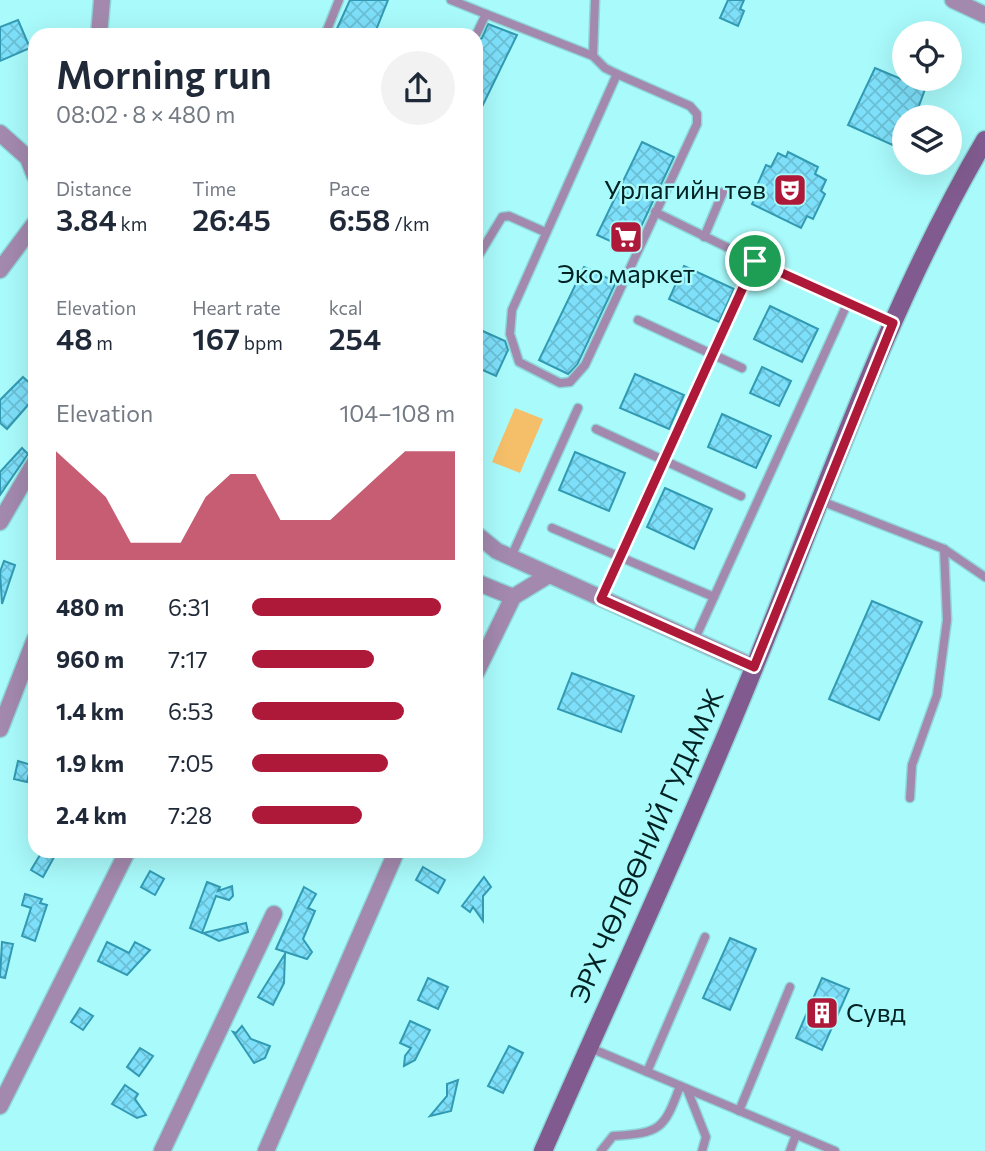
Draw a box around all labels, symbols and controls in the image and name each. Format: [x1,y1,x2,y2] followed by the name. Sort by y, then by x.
[892,21,962,175] map controls
[892,21,962,91] button: locate
[56,50,272,97] text: Morning run
[381,51,455,125] button: share
[56,100,235,128] text: 08:02 · 8 × 480 m
[892,105,962,175] button: layers
[771,171,809,209] theatre icon: Урлагийн төв
[604,173,766,204] place label: Урлагийн төв
[56,177,132,200] text: Distance
[192,177,236,200] text: Time
[329,177,370,200] text: Pace
[56,200,117,237] text: 3.84
[192,200,271,237] text: 26:45
[329,200,391,237] text: 6:58
[117,212,147,235] text: km
[391,212,430,235] text: /km
[607,218,645,256] supermarket icon: Эко маркет
[725,231,785,291] pin
[736,242,774,280] icon: arrive
[557,257,695,288] place label: Эко маркет
[56,296,136,319] text: Elevation
[192,296,281,319] text: Heart rate
[329,296,363,319] text: kcal
[56,319,93,356] text: 48
[192,319,240,356] text: 167
[329,319,381,356] text: 254
[93,331,113,354] text: m
[240,331,283,354] text: bpm
[56,399,153,427] text: Elevation
[340,399,455,427] text: 104–108 m
[56,593,124,621] text: 480 m
[168,593,210,621] text: 6:31
[56,645,124,673] text: 960 m
[168,645,208,673] text: 7:17
[562,684,729,1007] street label: ЭРХ ЧӨЛӨӨНИЙ ГУДАМЖ
[56,697,124,725] text: 1.4 km
[168,697,214,725] text: 6:53
[56,749,124,777] text: 1.9 km
[168,749,214,777] text: 7:05
[56,801,127,829] text: 2.4 km
[168,801,212,829] text: 7:28
[803,994,841,1032] building icon: Сувд
[846,996,906,1027] place label: Сувд

